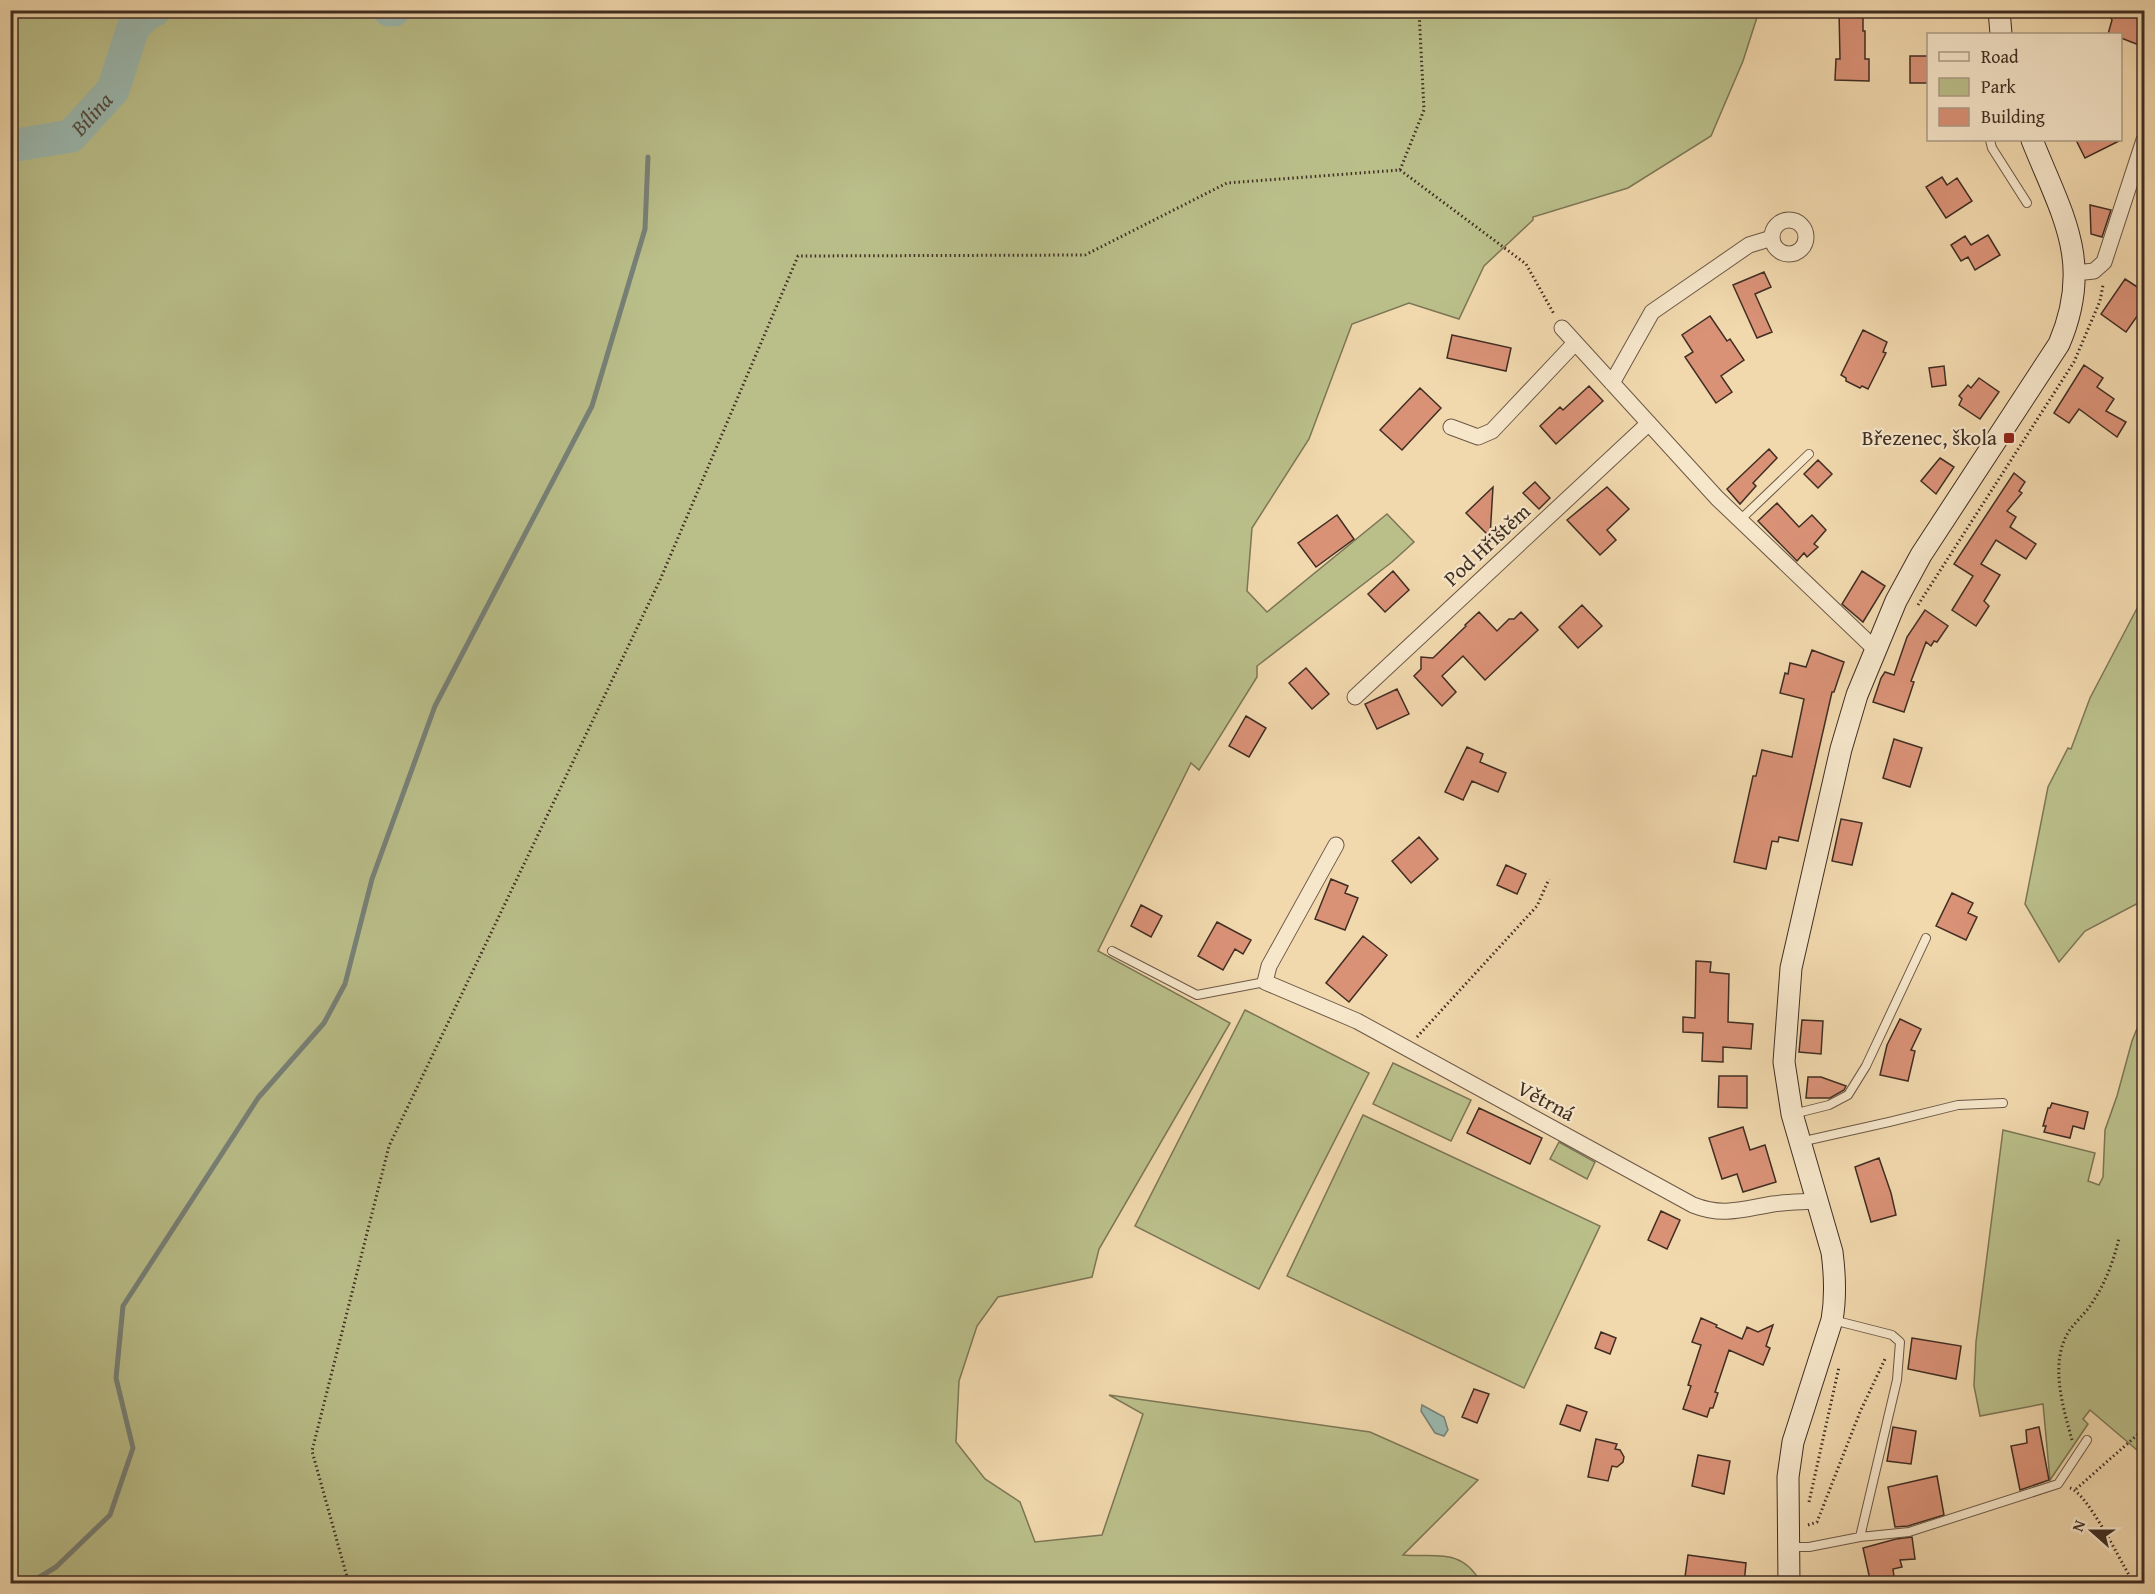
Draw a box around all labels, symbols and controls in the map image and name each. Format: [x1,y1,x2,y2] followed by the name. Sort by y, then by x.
[1927,33,2122,141] legend
[1981,43,2019,70] text: Road
[1981,73,2017,100] text: Park
[62,85,120,143] water label: Bílina
[1981,103,2045,130] text: Building
[1862,422,1997,453] place label: Březenec, škola
[2002,431,2016,445] marker: Březenec, škola
[1436,496,1537,593] street label: Pod Hřištěm
[1512,1072,1581,1129] street label: Větrná
[2062,1501,2122,1561] north arrow
[2065,1516,2091,1535] text: N

